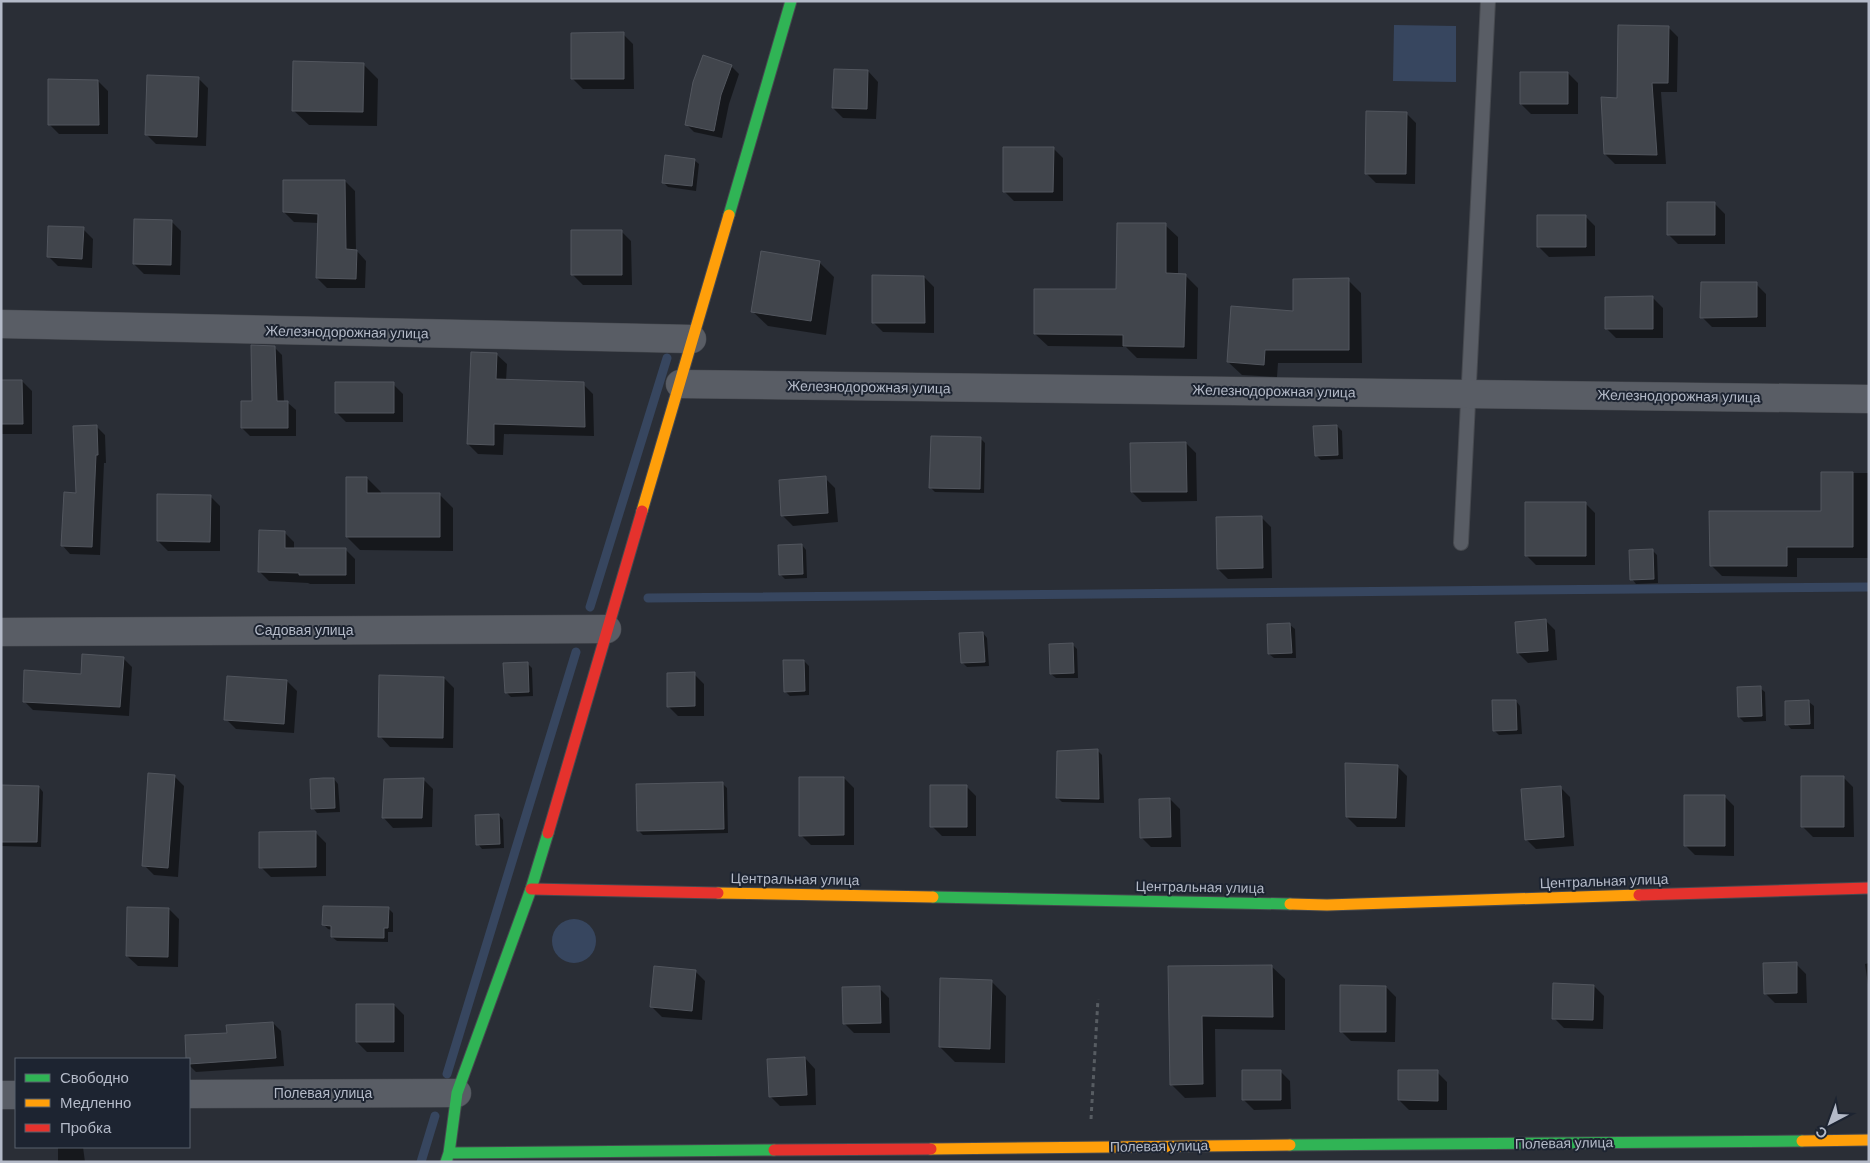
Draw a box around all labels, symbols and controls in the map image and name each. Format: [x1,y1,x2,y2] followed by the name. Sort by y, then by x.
[265,322,429,342] street label: Железнодорожная улица
[787,377,951,397] street label: Железнодорожная улица
[1192,381,1356,401] street label: Железнодорожная улица
[1597,386,1761,406] street label: Железнодорожная улица
[255,621,354,639] street label: Садовая улица
[731,869,860,889] street label: Центральная улица
[1539,870,1669,892] street label: Центральная улица
[1136,877,1265,897] street label: Центральная улица
[15,1058,190,1148] legend
[60,1068,129,1088] text: Свободно
[274,1084,372,1102] street label: Полевая улица
[60,1093,131,1113] text: Медленно
[1805,1098,1855,1148] north arrow
[60,1118,112,1138] text: Пробка
[1812,1123,1831,1143] text: С
[1515,1133,1614,1153] street label: Полевая улица
[1110,1136,1209,1156] street label: Полевая улица

